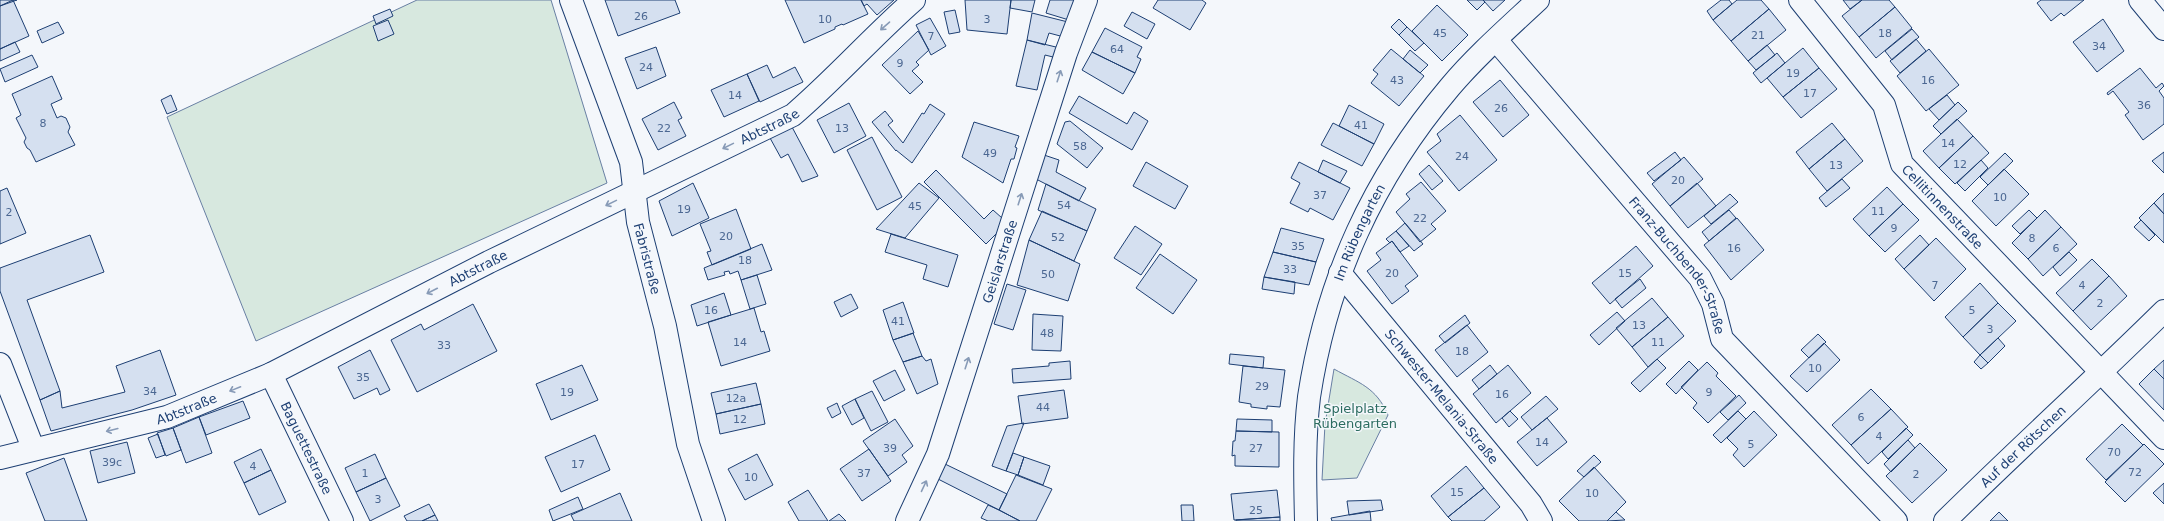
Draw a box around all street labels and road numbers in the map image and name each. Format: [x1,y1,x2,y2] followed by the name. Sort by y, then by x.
[738,106,802,148] street label: Abtstraße
[1899,162,1986,252] street label: Cellitinnenstraße
[1331,182,1388,283] street label: Im Rübengarten
[1626,194,1727,336] street label: Franz-Buchbender-Straße
[980,218,1020,305] street label: Geislarstraße
[631,222,663,296] street label: Fabristraße
[446,247,510,289] street label: Abtstraße
[1382,326,1501,467] street label: Schwester-Melania-Straße
[155,390,219,427] street label: Abtstraße
[277,399,335,497] street label: Baguettestraße
[1978,403,2069,490] street label: Auf der Rötschen

